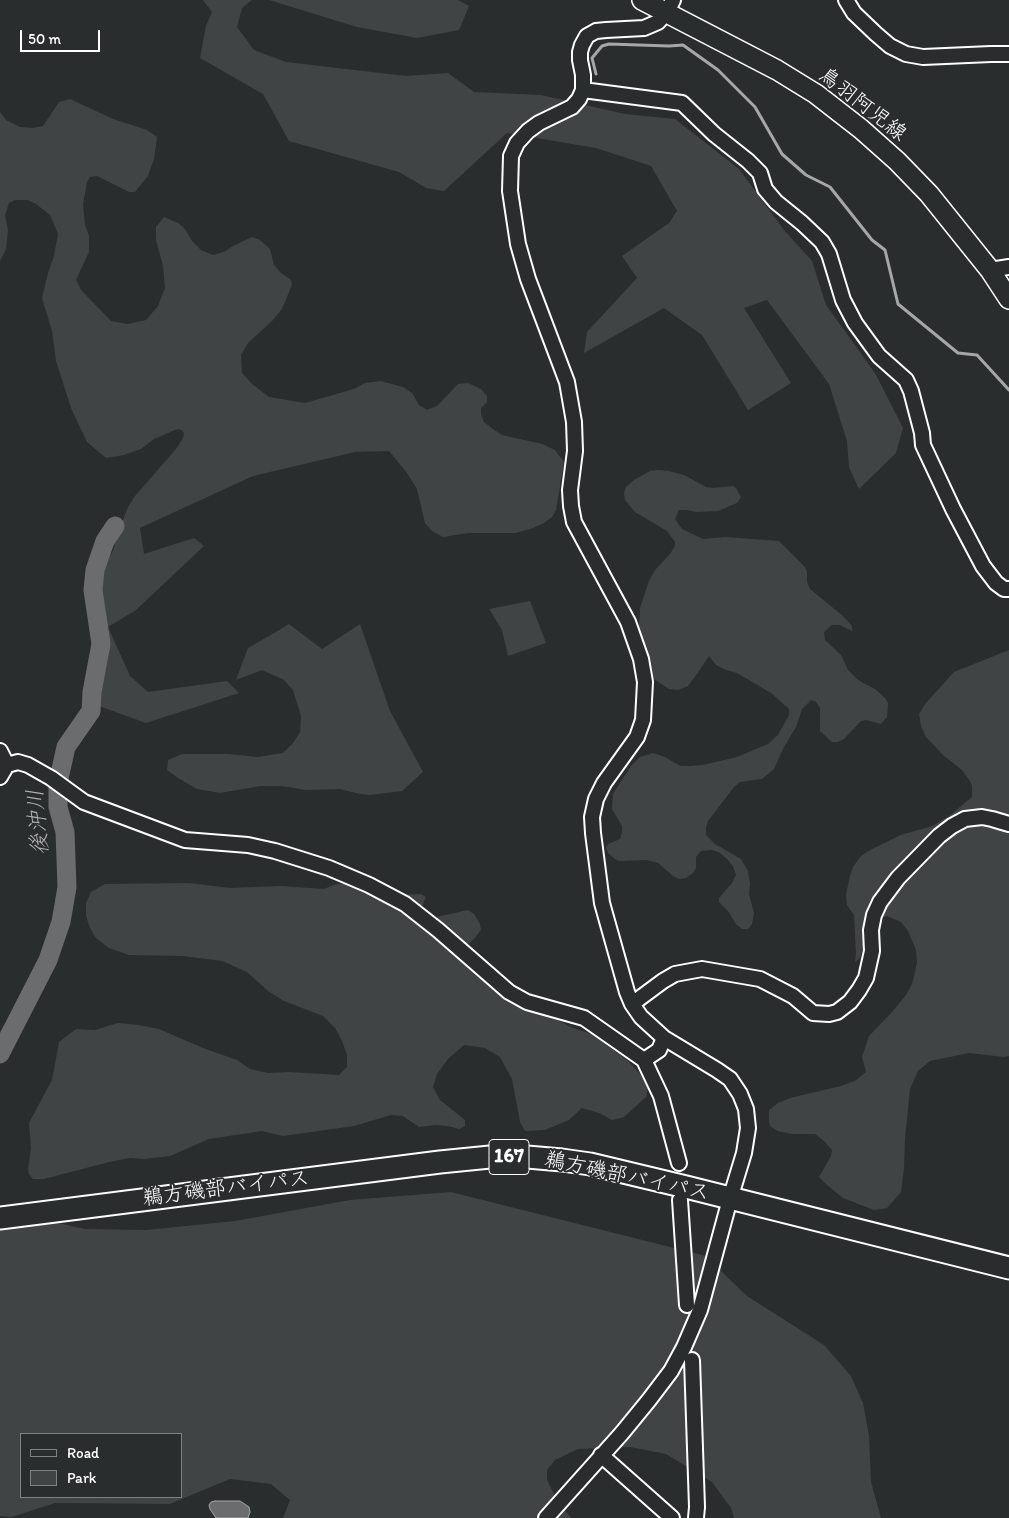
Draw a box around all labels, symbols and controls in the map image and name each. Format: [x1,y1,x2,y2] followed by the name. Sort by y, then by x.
[22,20,102,52] scale bar
[28,30,61,48] text: 50 m
[813,63,911,147] street label: 鳥羽阿児線
[23,788,55,856] water label: 後沖川
[489,1140,529,1174] road number: 167
[542,1147,712,1207] street label: 鵜方磯部バイパス
[141,1166,311,1212] street label: 鵜方磯部バイパス
[20,1433,182,1498] legend
[67,1444,99,1462] text: Road
[67,1469,97,1487] text: Park

